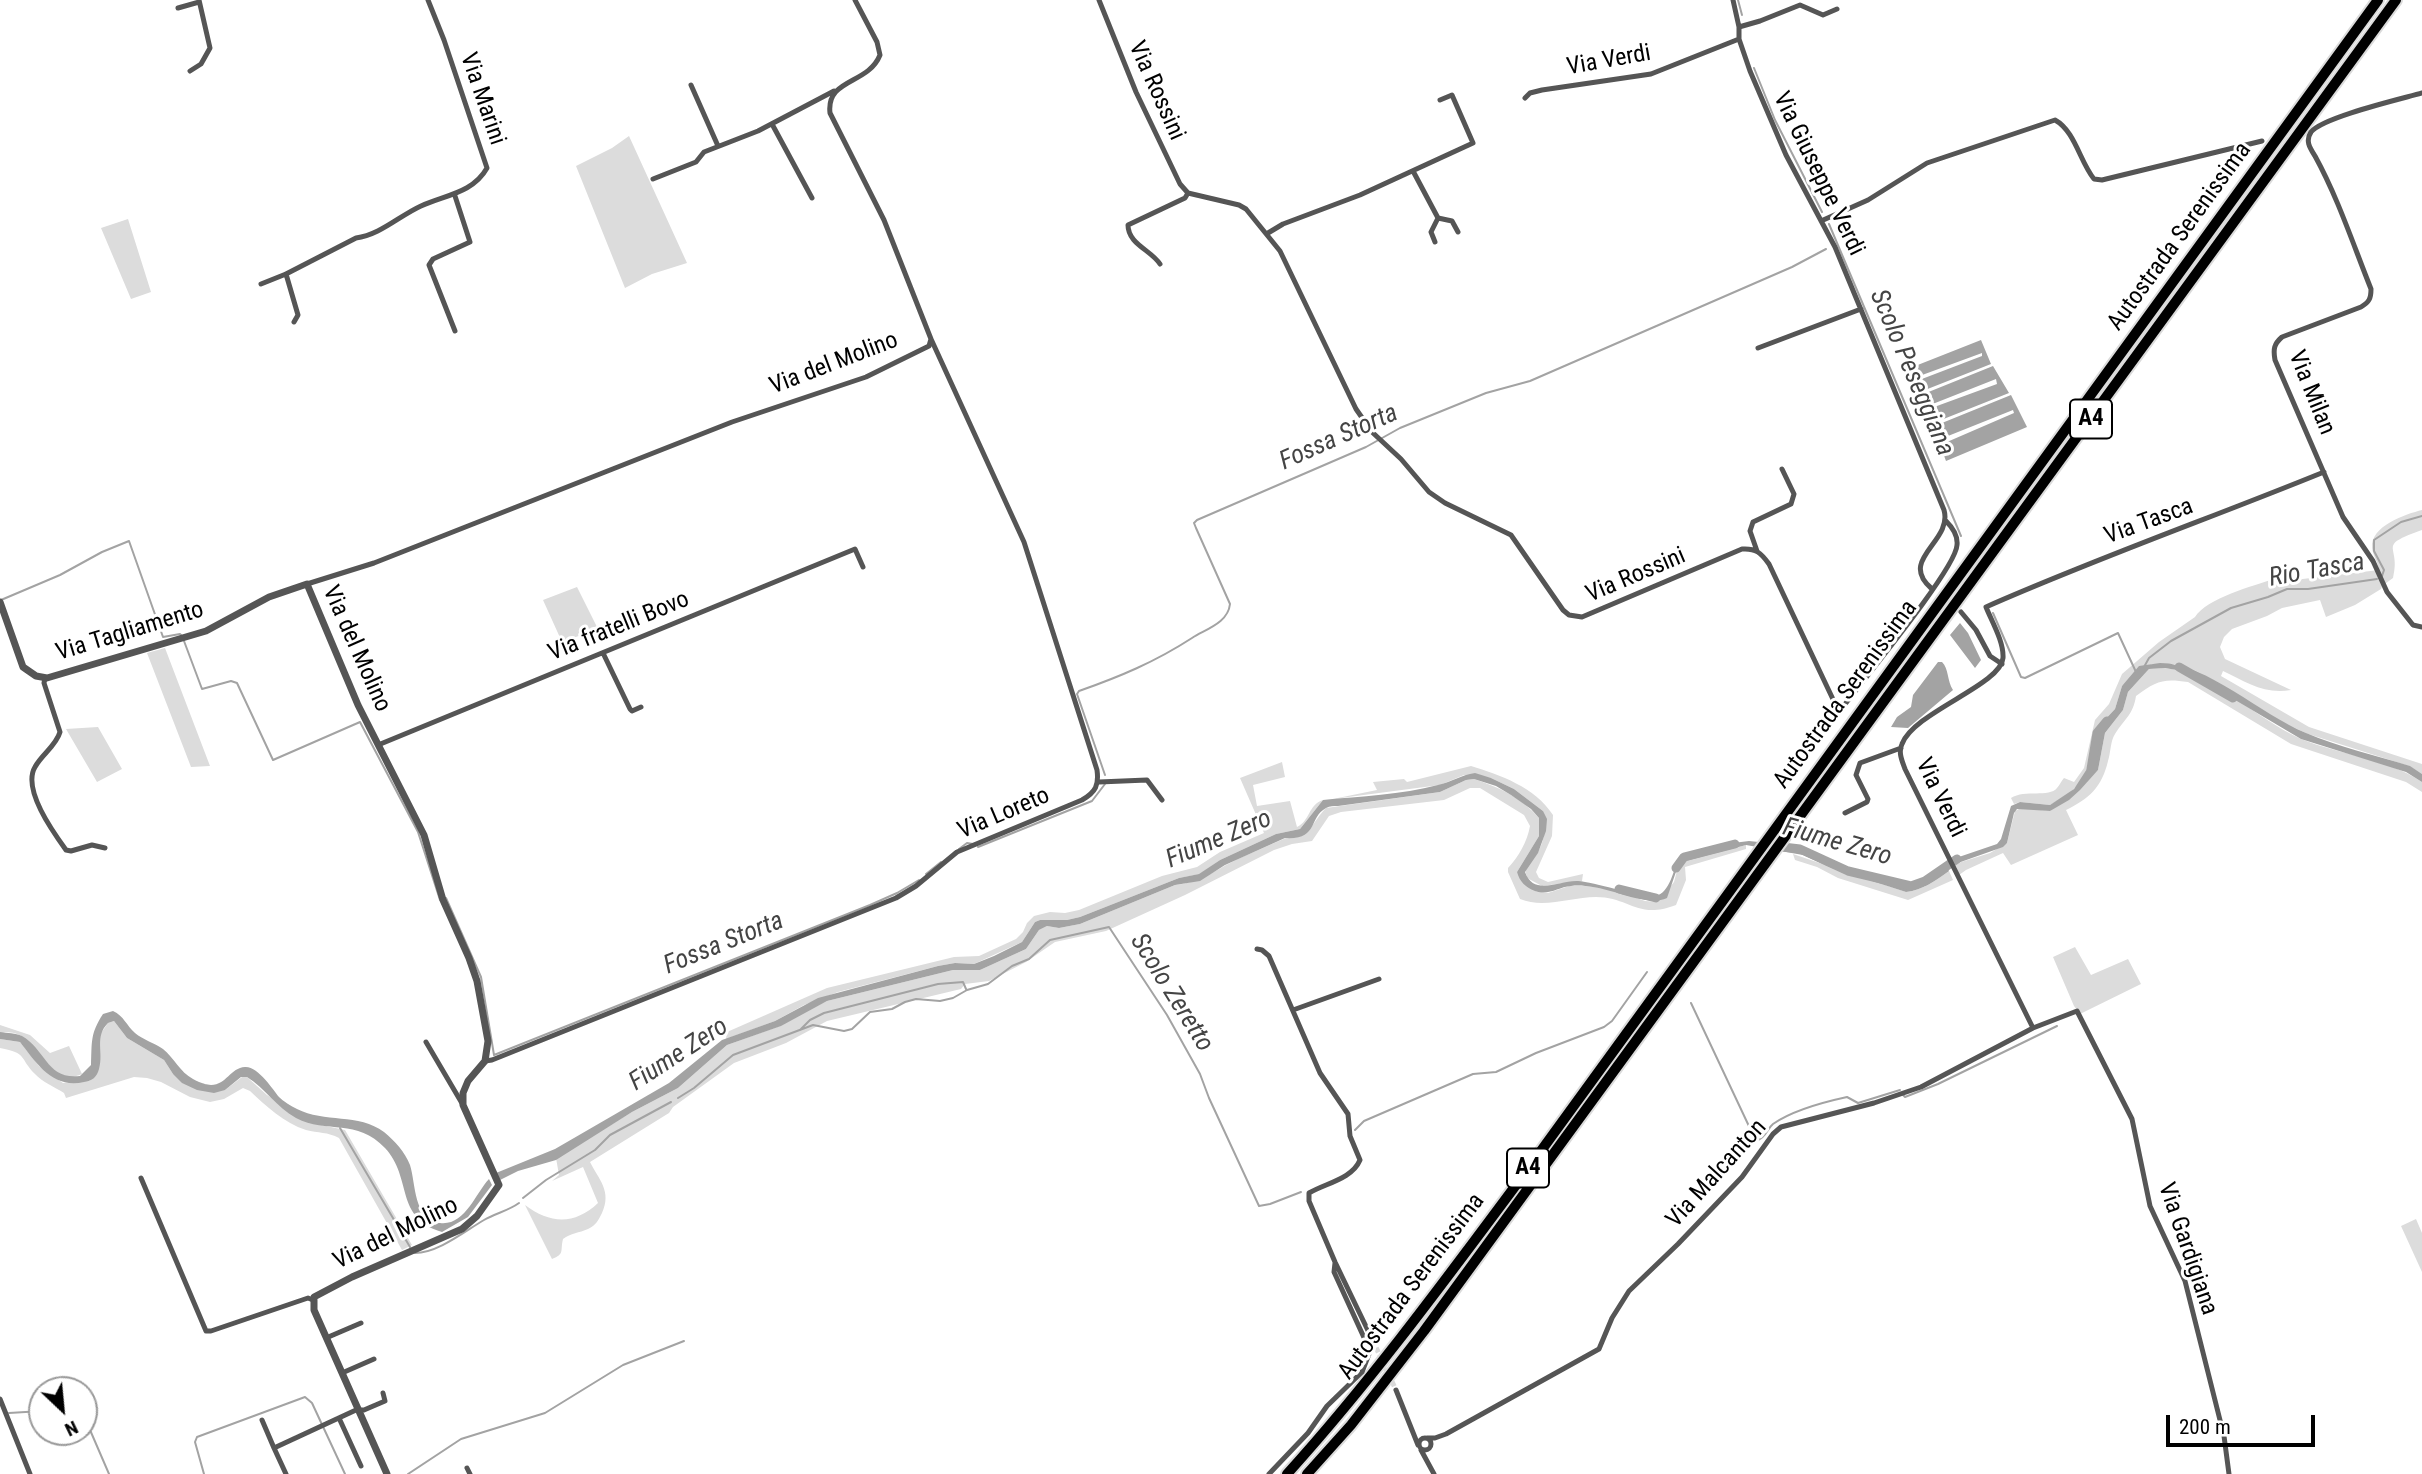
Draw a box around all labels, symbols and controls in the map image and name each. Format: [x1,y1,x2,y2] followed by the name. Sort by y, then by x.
[1121,37,1191,145] street label: Via Rossini
[1565,39,1653,83] street label: Via Verdi
[453,49,511,149] street label: Via Marini
[1766,87,1870,261] street label: Via Giuseppe Verdi
[2102,137,2258,337] street label: Autostrada Serenissima
[1862,285,1960,461] water label: Scolo Peseggiana
[766,326,902,402] street label: Via del Molino
[2281,347,2341,439] street label: Via Milan
[1275,398,1403,478] water label: Fossa Storta
[2070,400,2112,438] road number: A4
[2101,493,2197,551] street label: Via Tasca
[1582,542,1690,610] street label: Via Rossini
[2267,547,2367,595] water label: Rio Tasca
[315,581,397,717] street label: Via del Molino
[544,586,694,668] street label: Via fratelli Bovo
[1768,595,1924,795] street label: Autostrada Serenissima
[53,596,207,668] street label: Via Tagliamento
[1909,754,1971,842] street label: Via Verdi
[954,782,1054,846] street label: Via Loreto
[1162,804,1276,876] water label: Fiume Zero
[1779,813,1895,873] water label: Fiume Zero
[660,906,788,982] water label: Fossa Storta
[1123,928,1219,1058] water label: Scolo Zeretto
[624,1012,734,1098] water label: Fiume Zero
[1661,1114,1773,1234] street label: Via Malcanton
[1507,1148,1549,1188] road number: A4
[2151,1179,2223,1319] street label: Via Gardigiana
[1333,1188,1491,1386] street label: Autostrada Serenissima
[329,1191,463,1277] street label: Via del Molino
[28,1376,98,1446] north arrow
[2170,1400,2319,1444] scale bar
[2179,1415,2231,1439] text: 200 m
[61,1416,82,1441] text: N

